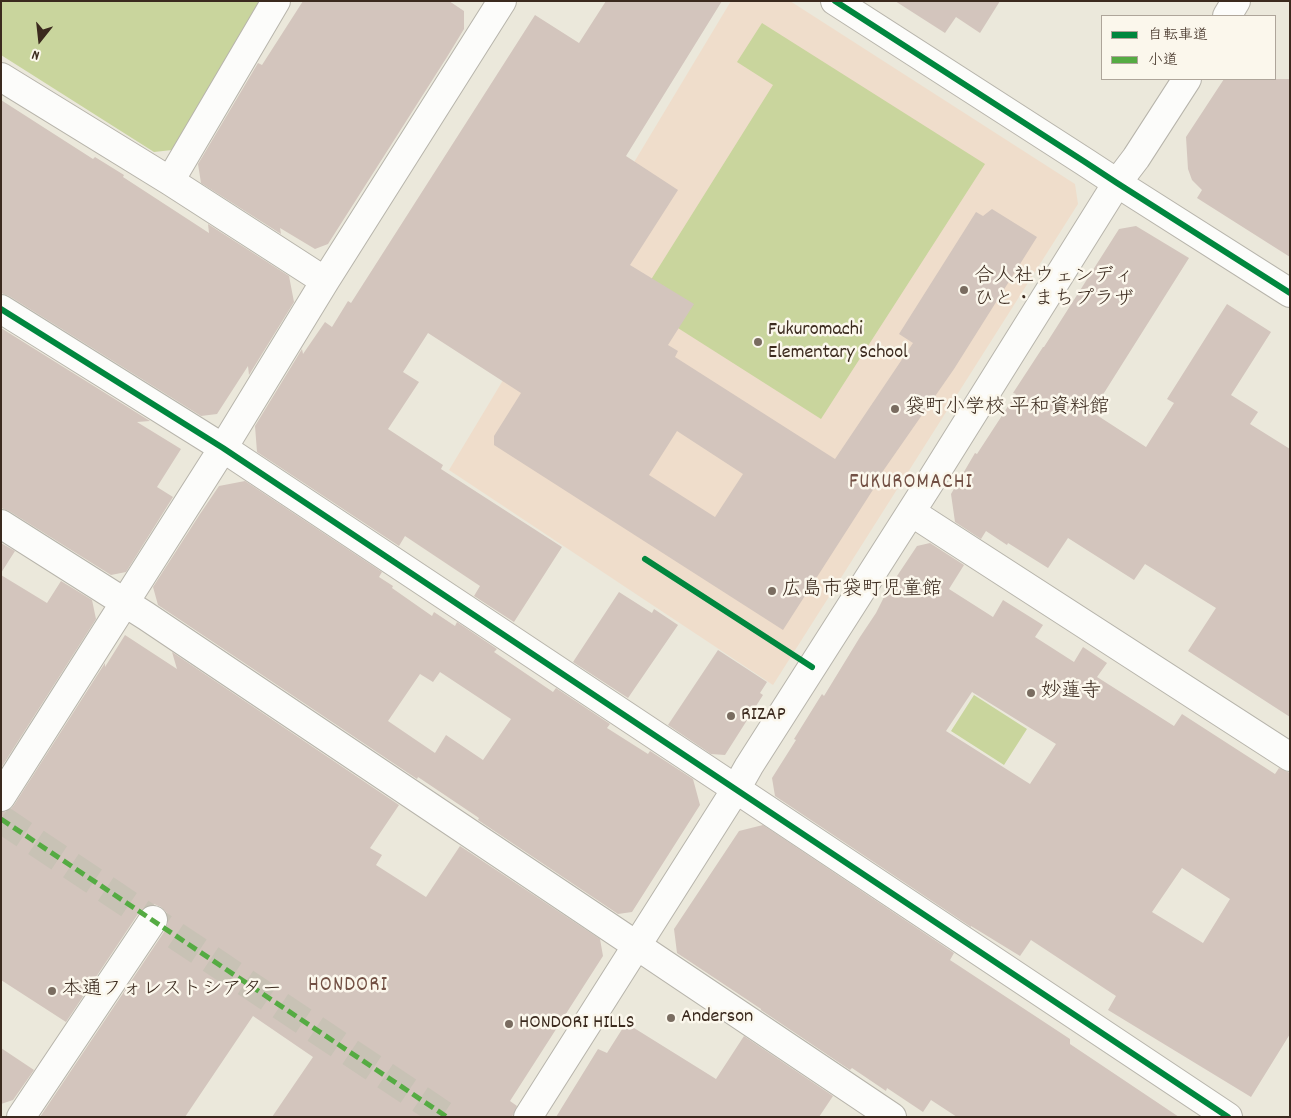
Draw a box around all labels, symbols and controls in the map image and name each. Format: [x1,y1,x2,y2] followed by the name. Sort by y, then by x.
[15,15,65,65] north arrow
[1101,15,1276,80] legend
[1148,25,1208,47] text: 自転車道
[30,44,42,65] text: N
[1148,50,1178,72] text: 小道
[974,266,1134,313] place label: 合人社ウェンディ ひと・まちプラザ
[958,284,970,296] marker: 合人社ウェンディ ひと・まちプラザ
[768,319,908,366] place label: Fukuromachi Elementary School
[752,336,764,348] marker: Fukuromachi Elementary School
[905,397,1110,421] place label: 袋町小学校 平和資料館
[889,403,901,415] marker: 袋町小学校 平和資料館
[848,471,974,497] district label: FUKUROMACHI
[782,579,942,603] place label: 広島市袋町児童館
[766,585,778,597] marker: 広島市袋町児童館
[1041,681,1101,705] place label: 妙蓮寺
[1025,687,1037,699] marker: 妙蓮寺
[741,704,786,728] place label: RIZAP
[725,710,737,722] marker: RIZAP
[307,974,389,1000] district label: HONDORI
[62,979,282,1003] place label: 本通フォレストシアター
[46,985,58,997] marker: 本通フォレストシアター
[681,1006,753,1030] place label: Anderson
[519,1012,635,1036] place label: HONDORI HILLS
[665,1012,677,1024] marker: Anderson
[503,1018,515,1030] marker: HONDORI HILLS

